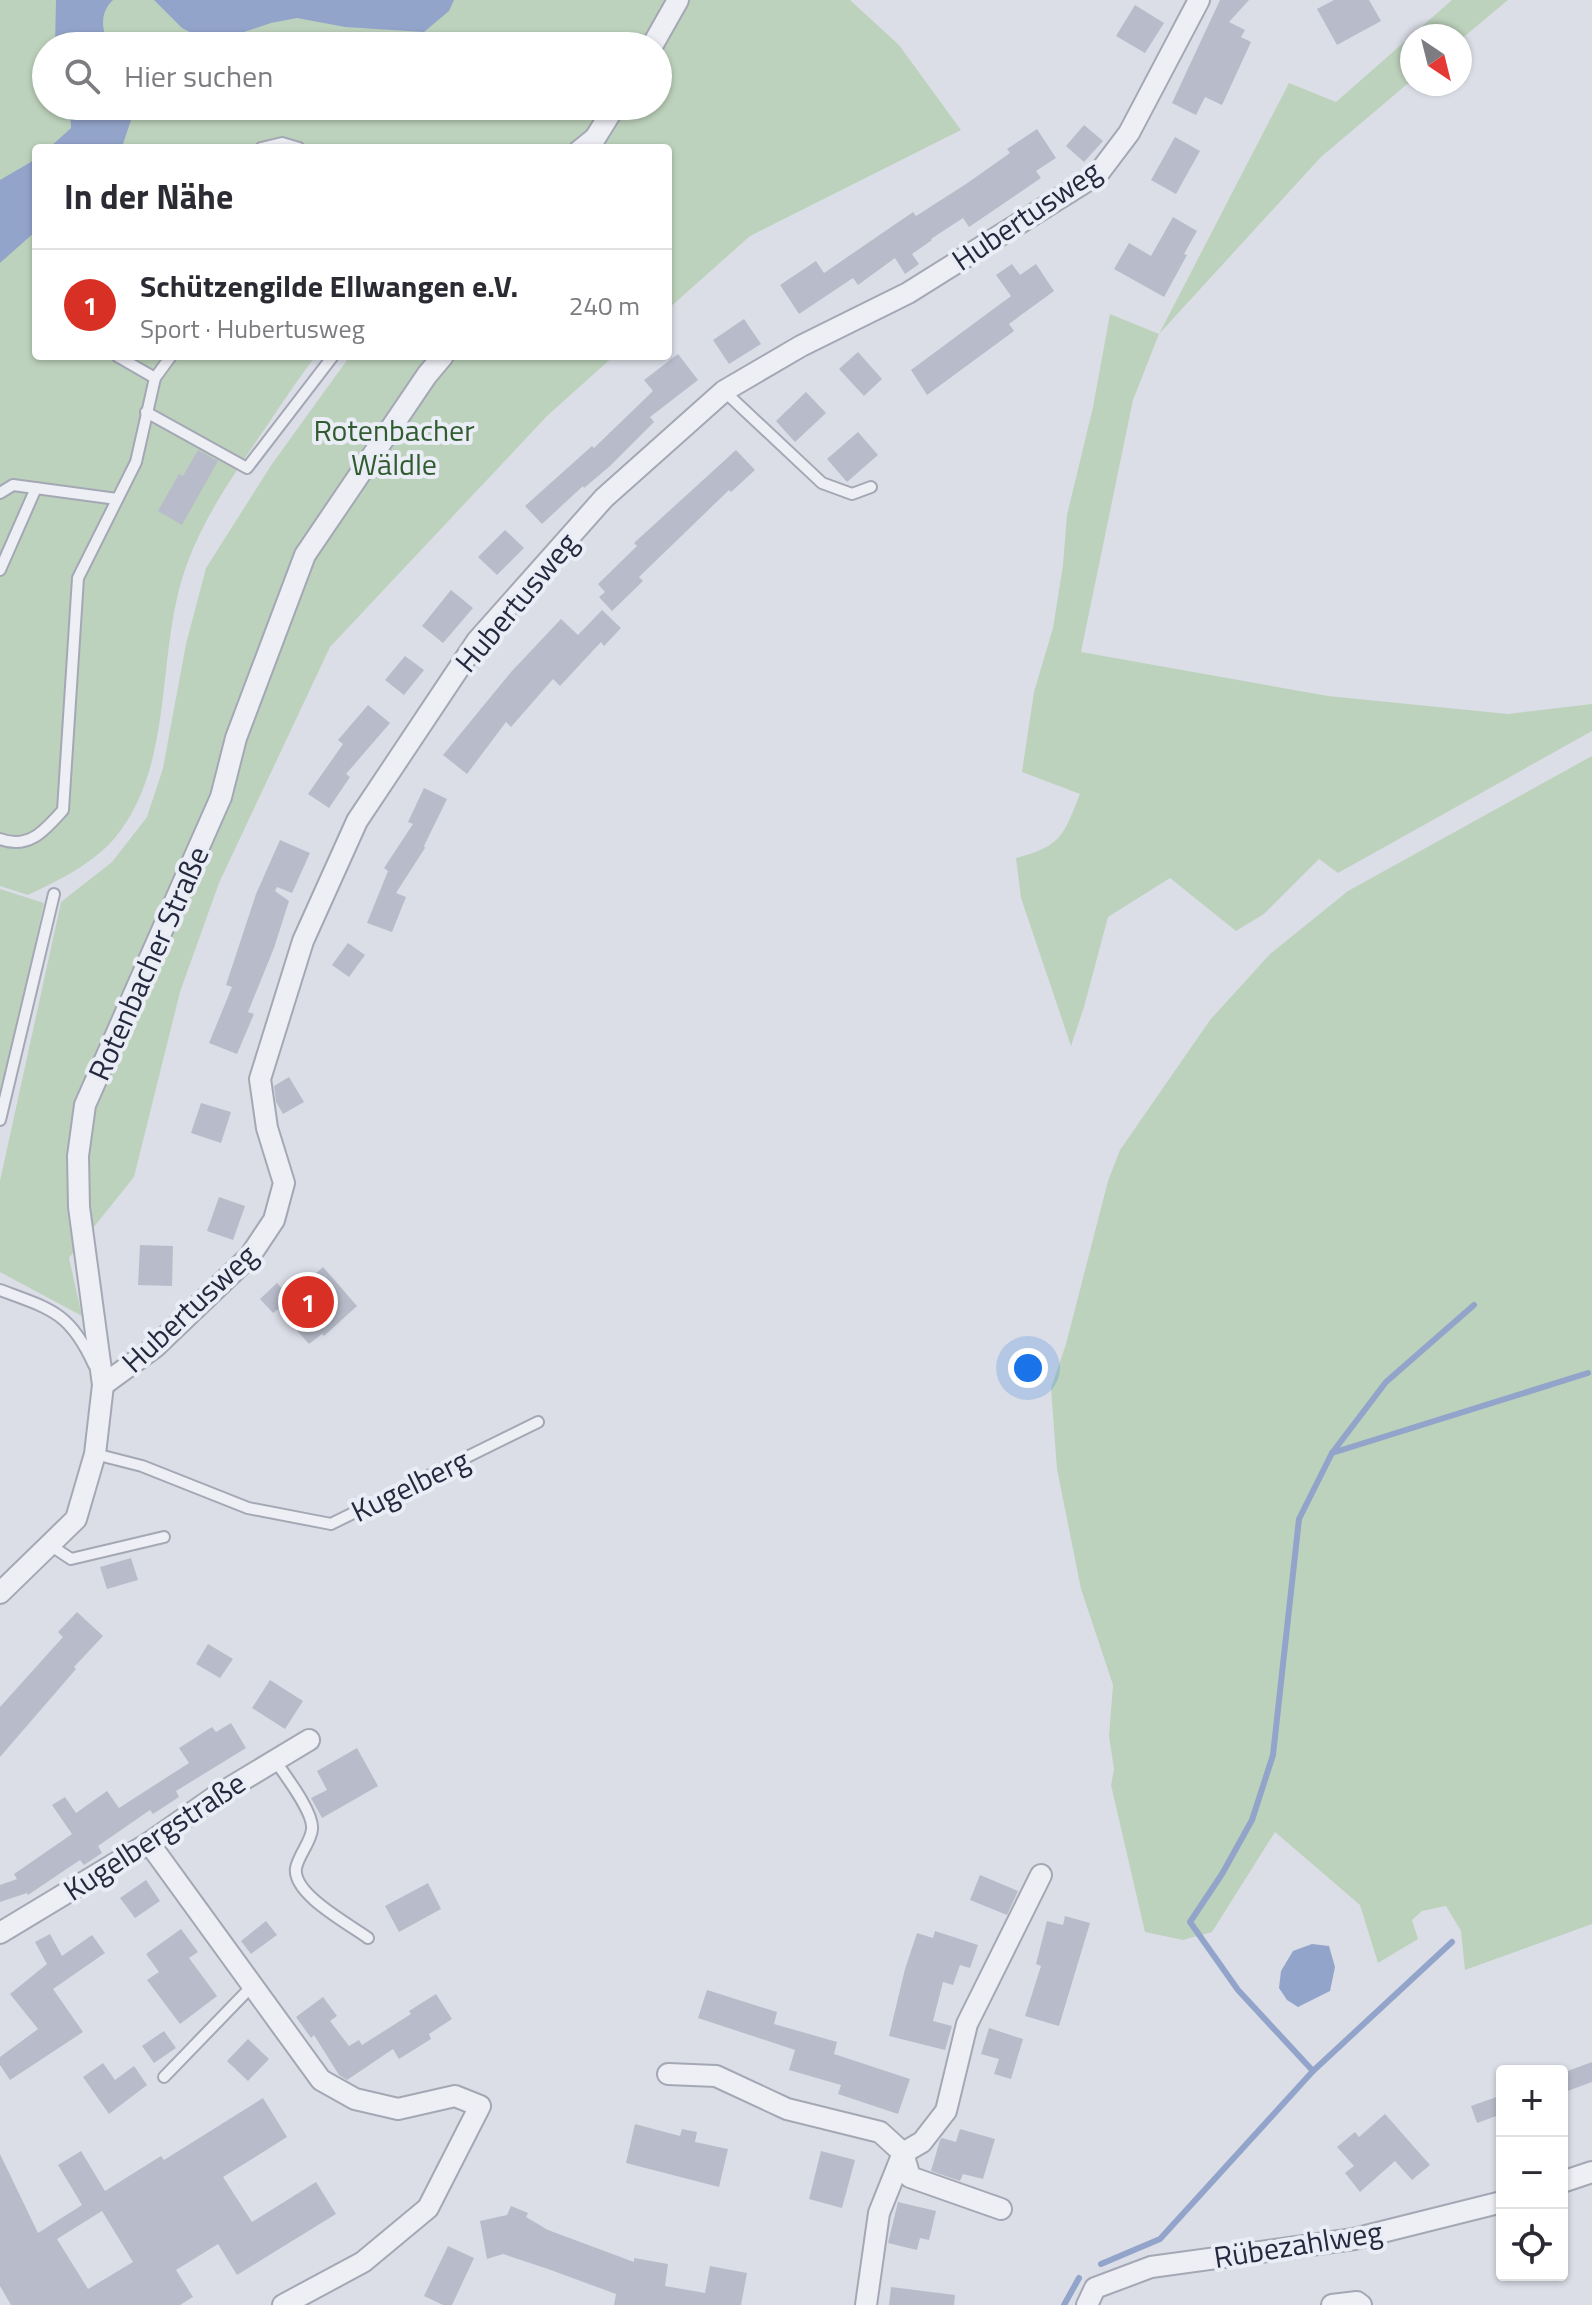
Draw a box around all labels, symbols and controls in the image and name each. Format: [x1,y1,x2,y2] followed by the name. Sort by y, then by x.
[1400,24,1472,96] north arrow
[32,32,672,120] search box
[124,53,273,99] text: Hier suchen
[60,54,104,98] icon: search
[942,148,1110,282] street label: Hubertusweg
[64,170,233,222] text: In der Nähe
[140,263,518,309] text: Schützengilde Ellwangen e.V.
[83,286,97,325] text: 1
[569,286,640,325] text: 240 m
[140,309,365,348] text: Sport · Hubertusweg
[313,407,475,487] park label: Rotenbacher Wäldle
[443,522,589,682] street label: Hubertusweg
[76,838,220,1088] street label: Rotenbacher Straße
[111,1233,267,1383] street label: Hubertusweg
[282,1272,334,1332] pin: 1
[1008,1348,1048,1388] your location
[343,1437,477,1533] street label: Kugelberg
[54,1760,254,1912] street label: Kugelbergstraße
[1496,2065,1568,2281] map controls
[1496,2065,1568,2137] button: +
[1496,2137,1568,2209] button: −
[1210,2208,1386,2280] street label: Rübezahlweg
[1496,2209,1568,2281] button: locate

